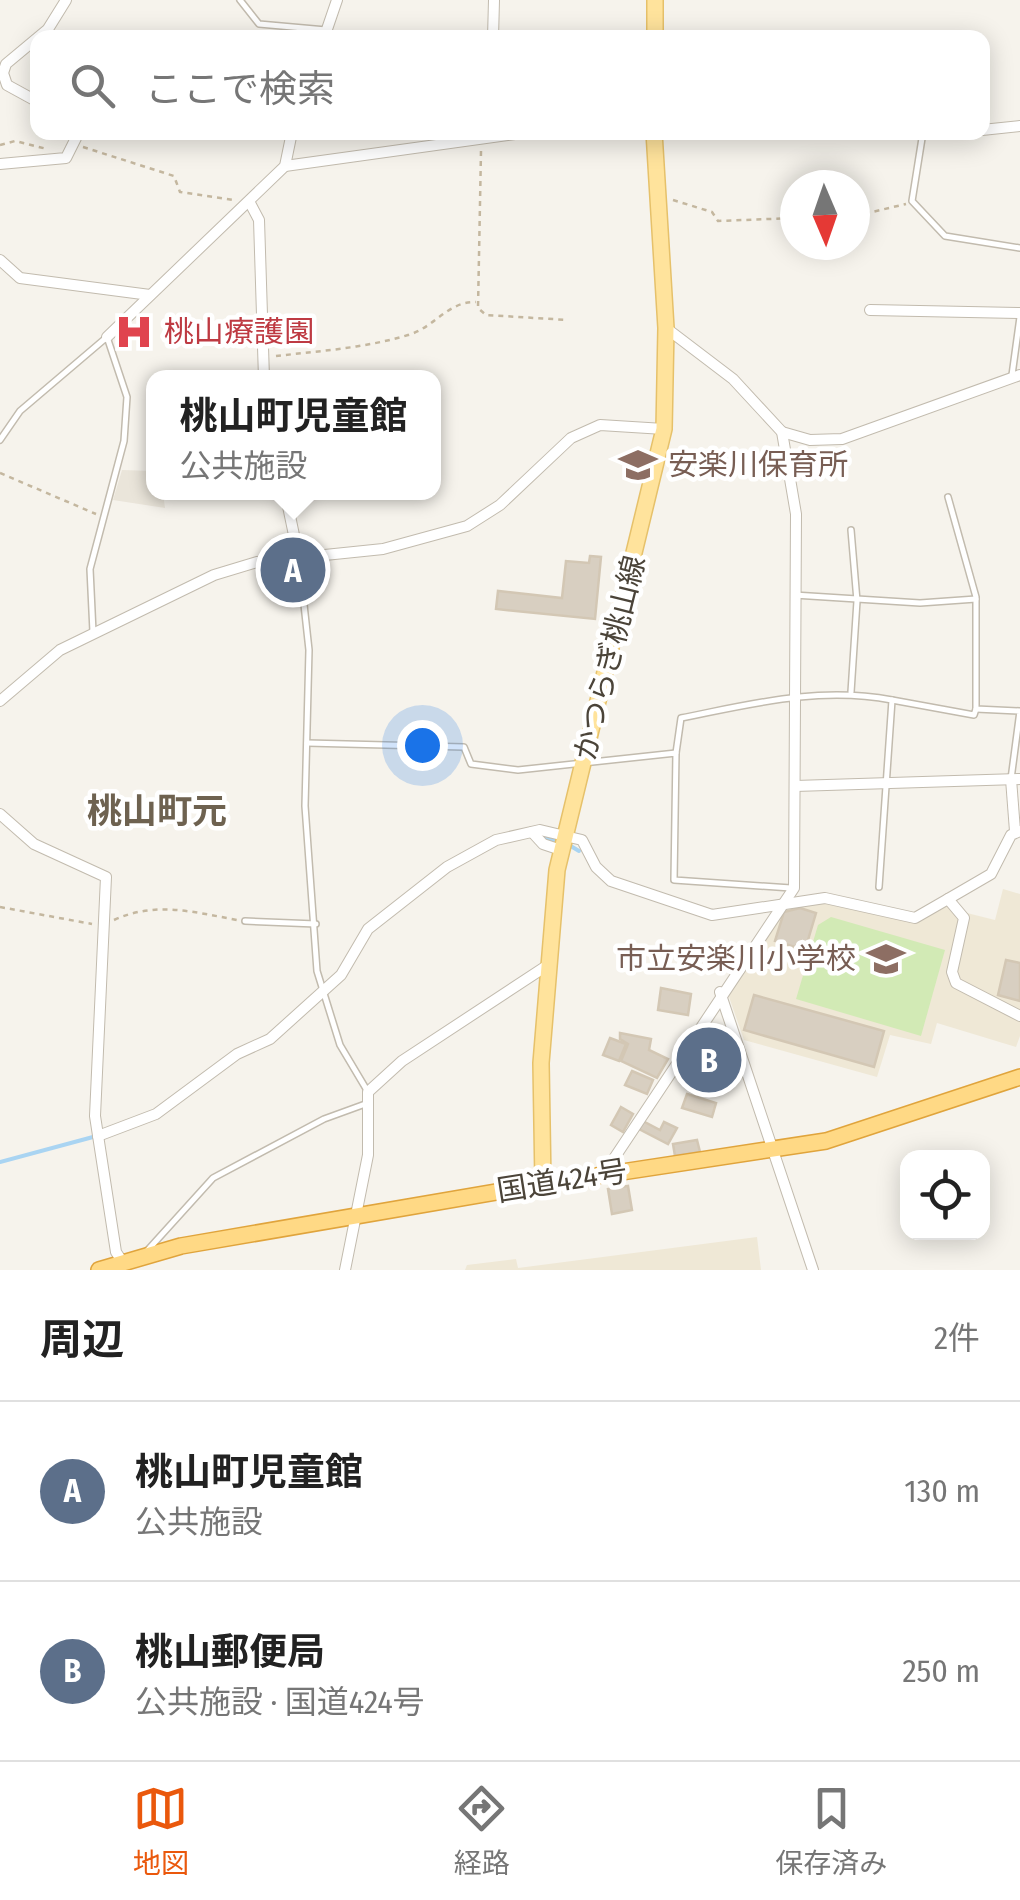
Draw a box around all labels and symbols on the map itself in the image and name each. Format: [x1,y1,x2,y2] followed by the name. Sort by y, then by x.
[780,170,870,260] north arrow
[113,311,155,353] hospital icon: 桃山療護園
[164,314,314,350] place label: 桃山療護園
[617,444,659,486] school or university icon: 安楽川保育所
[668,447,848,483] place label: 安楽川保育所
[260,532,326,608] pin: A
[567,552,653,764] street label: かつらぎ桃山線
[397,720,448,771] your location
[87,790,227,832] district label: 桃山町元
[865,938,907,980] school or university icon: 市立安楽川小学校
[616,941,856,977] place label: 市立安楽川小学校
[676,1022,742,1098] pin: B
[494,1153,630,1209] street label: 国道424号

